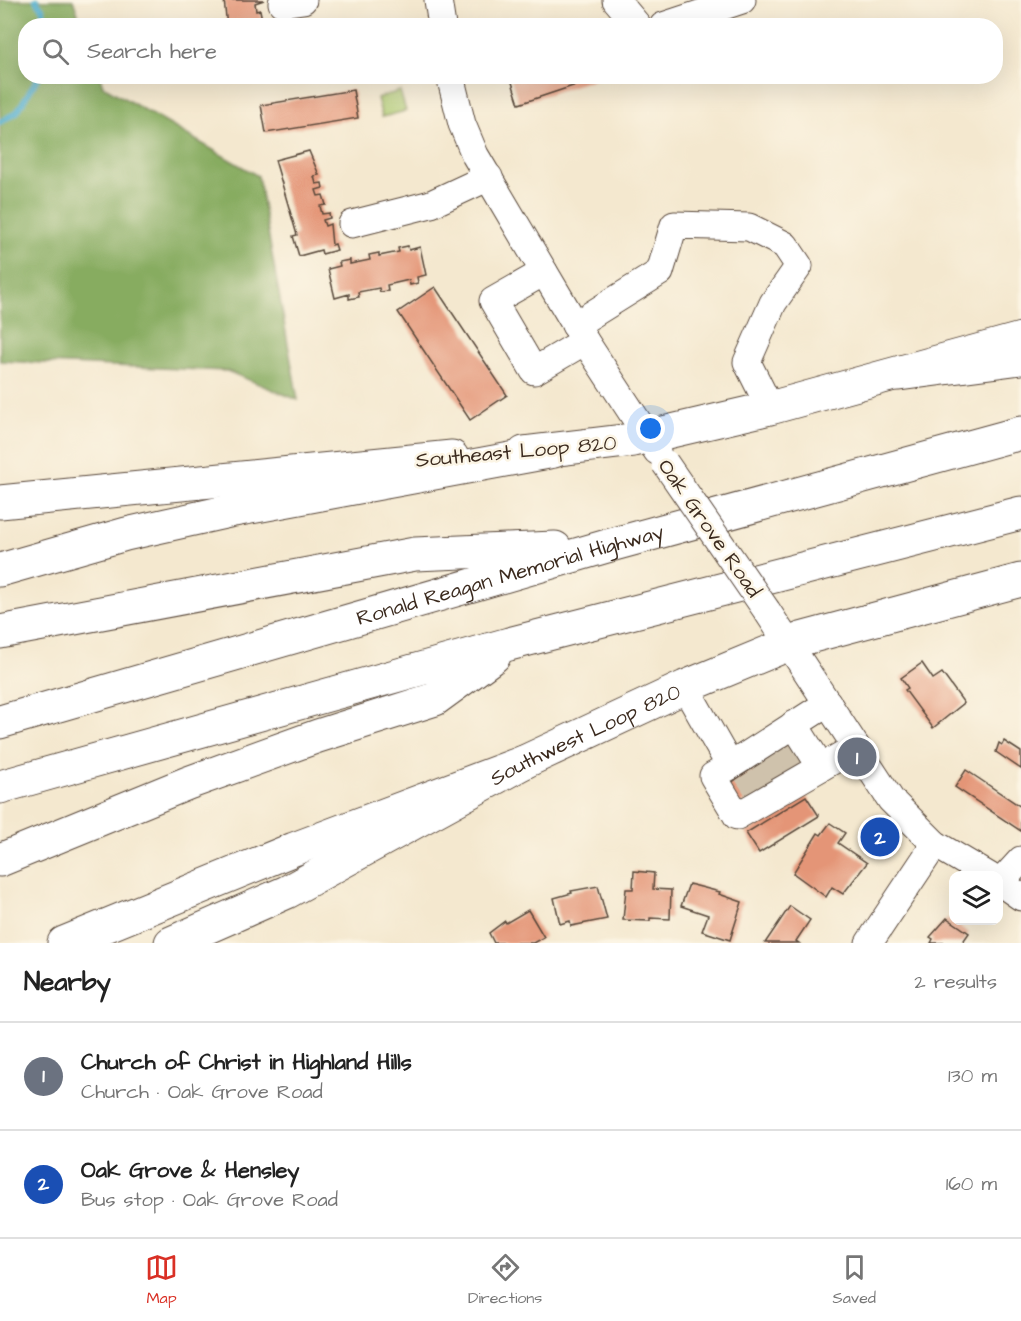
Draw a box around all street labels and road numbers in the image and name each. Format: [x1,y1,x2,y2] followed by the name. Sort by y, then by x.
[414,428,618,476] street label: Southeast Loop 820
[651,453,768,604] street label: Oak Grove Road
[353,517,668,633] street label: Ronald Reagan Memorial Highway
[485,677,685,793] street label: Southwest Loop 820

